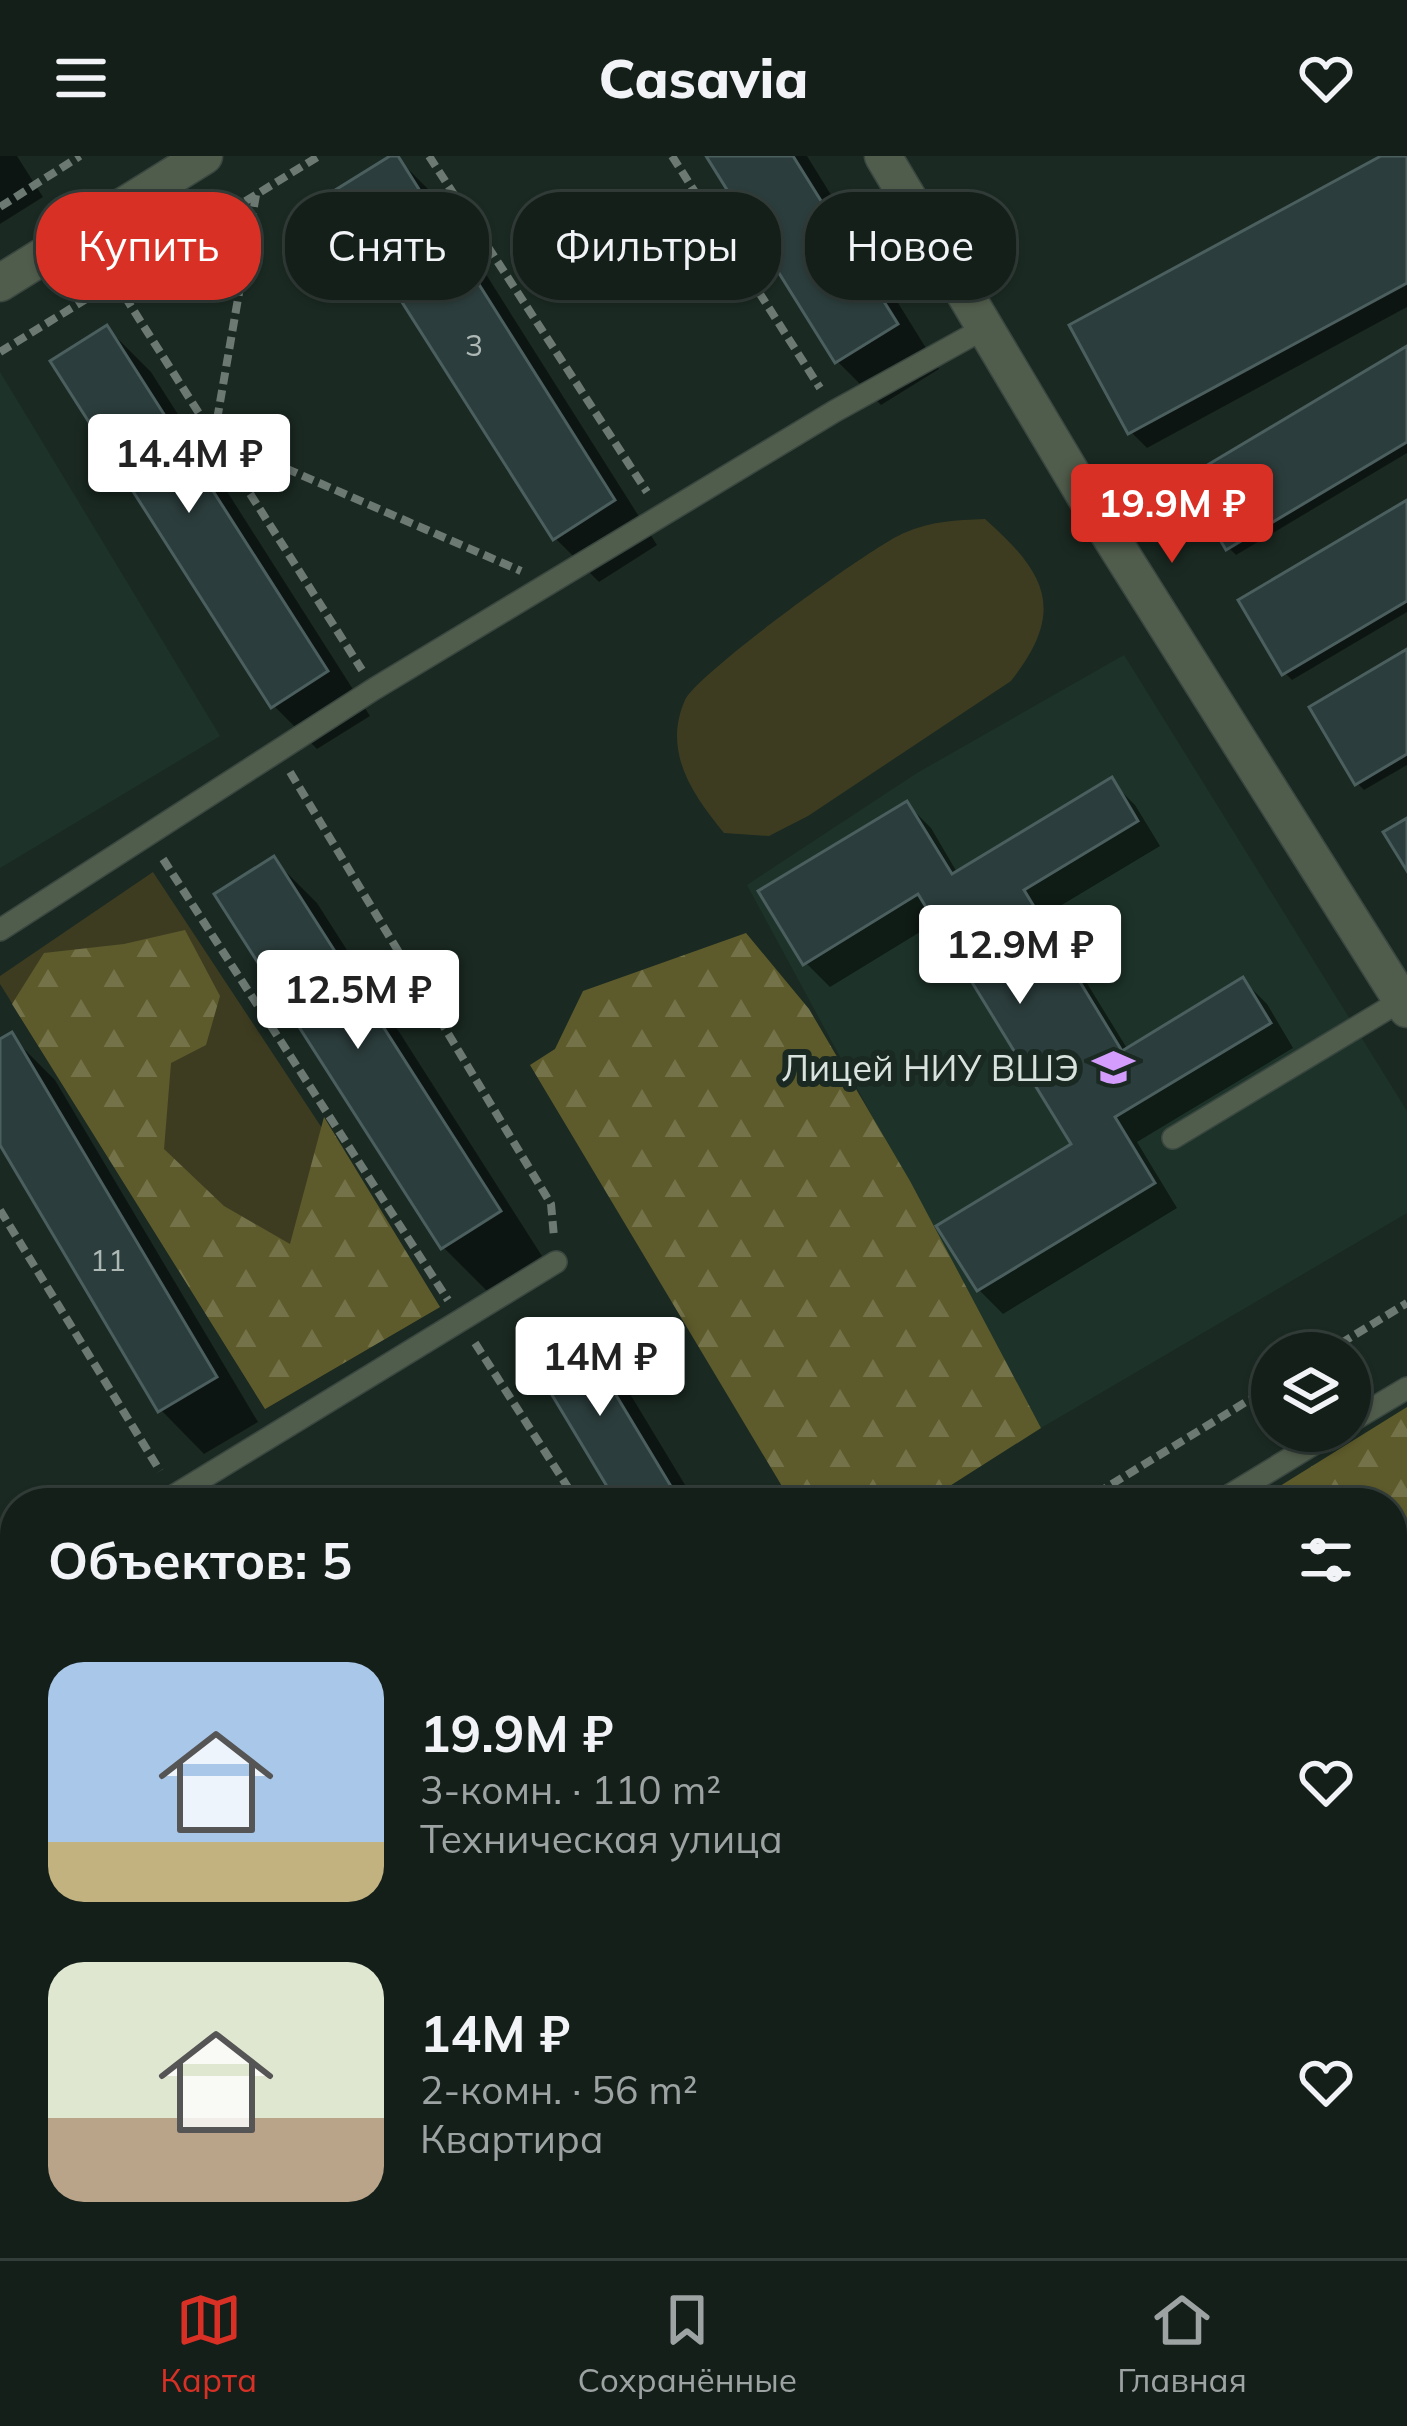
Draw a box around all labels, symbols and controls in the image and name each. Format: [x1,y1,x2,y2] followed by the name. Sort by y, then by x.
[599,44,808,112] text: Casavia
[48,45,114,111] icon: menu
[1293,45,1359,111] icon: heart
[36,192,261,300] chip: Купить
[285,192,489,300] chip: Снять
[513,192,781,300] chip: Фильтры
[805,192,1016,300] chip: Новое
[465,326,483,364] house number: 3
[78,414,300,516] pin: 14.4M ₽
[115,428,263,477] text: 14.4M ₽
[1061,464,1283,566] pin: 19.9M ₽
[1098,478,1246,527] text: 19.9M ₽
[909,905,1131,1007] pin: 12.9M ₽
[946,919,1094,968] text: 12.9M ₽
[247,950,469,1052] pin: 12.5M ₽
[284,964,432,1013] text: 12.5M ₽
[781,1045,1079,1090] place label: Лицей НИУ ВШЭ
[1090,1045,1136,1091] school or university icon: Лицей НИУ ВШЭ
[90,1241,126,1279] house number: 11
[516,1317,684,1419] pin: 14M ₽
[543,1331,657,1380] text: 14M ₽
[1251,1332,1371,1452] map controls
[1251,1332,1371,1452] button: layers
[1293,1527,1359,1593] icon: filters
[48,1528,352,1592] text: Объектов: 5
[420,1701,613,1765] text: 19.9M ₽
[144,1710,288,1854] icon: home
[1293,1749,1359,1815] icon: heart
[420,1765,721,1814] text: 3-комн. · 110 m²
[420,1814,783,1863] text: Техническая улица
[420,2001,570,2065] text: 14M ₽
[144,2010,288,2154] icon: home
[1293,2049,1359,2115] icon: heart
[420,2065,698,2114] text: 2-комн. · 56 m²
[420,2114,604,2163] text: Квартира
[160,2287,257,2400] tab: Карта
[577,2287,797,2400] tab: Сохранённые
[1117,2287,1247,2400] tab: Главная

